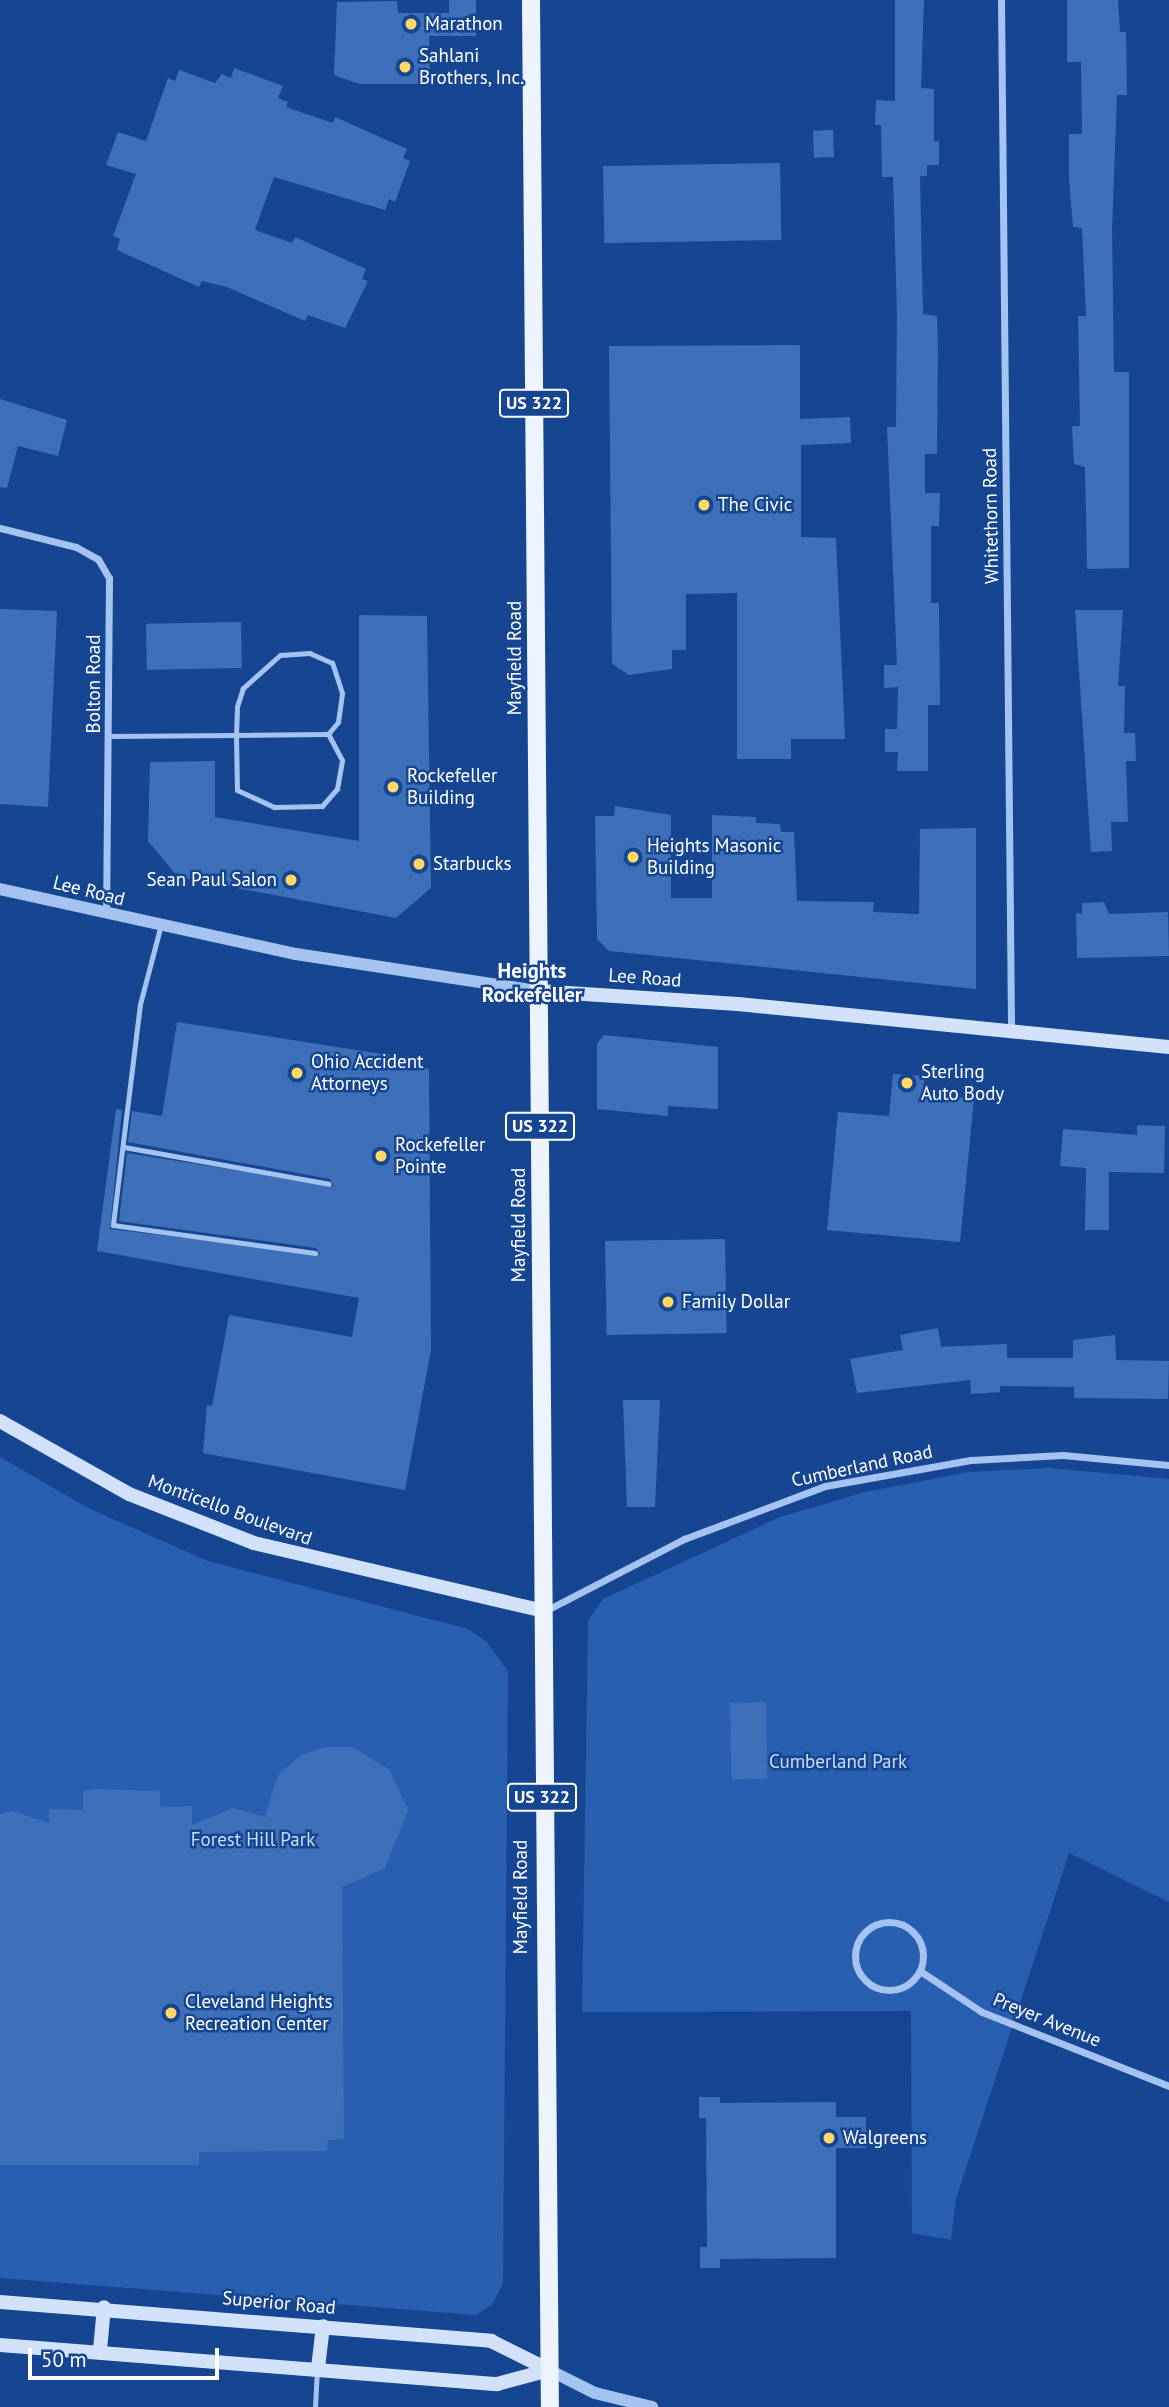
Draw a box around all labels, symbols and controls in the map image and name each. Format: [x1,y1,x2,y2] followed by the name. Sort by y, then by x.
[425,13,503,35] place label: Marathon
[403,16,419,32] marker: Marathon
[419,45,526,89] place label: Sahlani Brothers, Inc.
[397,59,413,75] marker: Sahlani Brothers, Inc.
[499,388,569,418] road number: US 322
[978,448,1004,584] street label: Whitethorn Road
[718,494,792,516] place label: The Civic
[696,497,712,513] marker: The Civic
[504,601,526,715] street label: Mayfield Road
[83,635,105,733] street label: Bolton Road
[407,765,497,809] place label: Rockefeller Building
[385,779,401,795] marker: Rockefeller Building
[647,835,781,879] place label: Heights Masonic Building
[625,849,641,865] marker: Heights Masonic Building
[433,853,512,875] place label: Starbucks
[411,856,427,872] marker: Starbucks
[146,869,277,891] place label: Sean Paul Salon
[51,871,127,911] street label: Lee Road
[283,872,299,888] marker: Sean Paul Salon
[482,958,582,1008] district label: Heights Rockefeller
[608,964,682,992] street label: Lee Road
[311,1051,424,1095] place label: Ohio Accident Attorneys
[921,1061,1004,1105] place label: Sterling Auto Body
[289,1065,305,1081] marker: Ohio Accident Attorneys
[899,1075,915,1091] marker: Sterling Auto Body
[505,1112,575,1140] road number: US 322
[395,1134,485,1178] place label: Rockefeller Pointe
[373,1148,389,1164] marker: Rockefeller Pointe
[508,1168,530,1282] street label: Mayfield Road
[682,1291,791,1313] place label: Family Dollar
[660,1294,676,1310] marker: Family Dollar
[789,1440,935,1492] street label: Cumberland Road
[145,1470,315,1550] street label: Monticello Boulevard
[769,1751,907,1773] park label: Cumberland Park
[507,1782,577,1812] road number: US 322
[191,1829,315,1851] park label: Forest Hill Park
[510,1840,532,1954] street label: Mayfield Road
[990,1988,1104,2052] street label: Preyer Avenue
[185,1991,332,2035] place label: Cleveland Heights Recreation Center
[163,2005,179,2021] marker: Cleveland Heights Recreation Center
[843,2127,927,2149] place label: Walgreens
[821,2130,837,2146] marker: Walgreens
[221,2287,337,2319] street label: Superior Road
[32,2334,222,2378] scale bar
[41,2346,87,2373] text: 50 m

